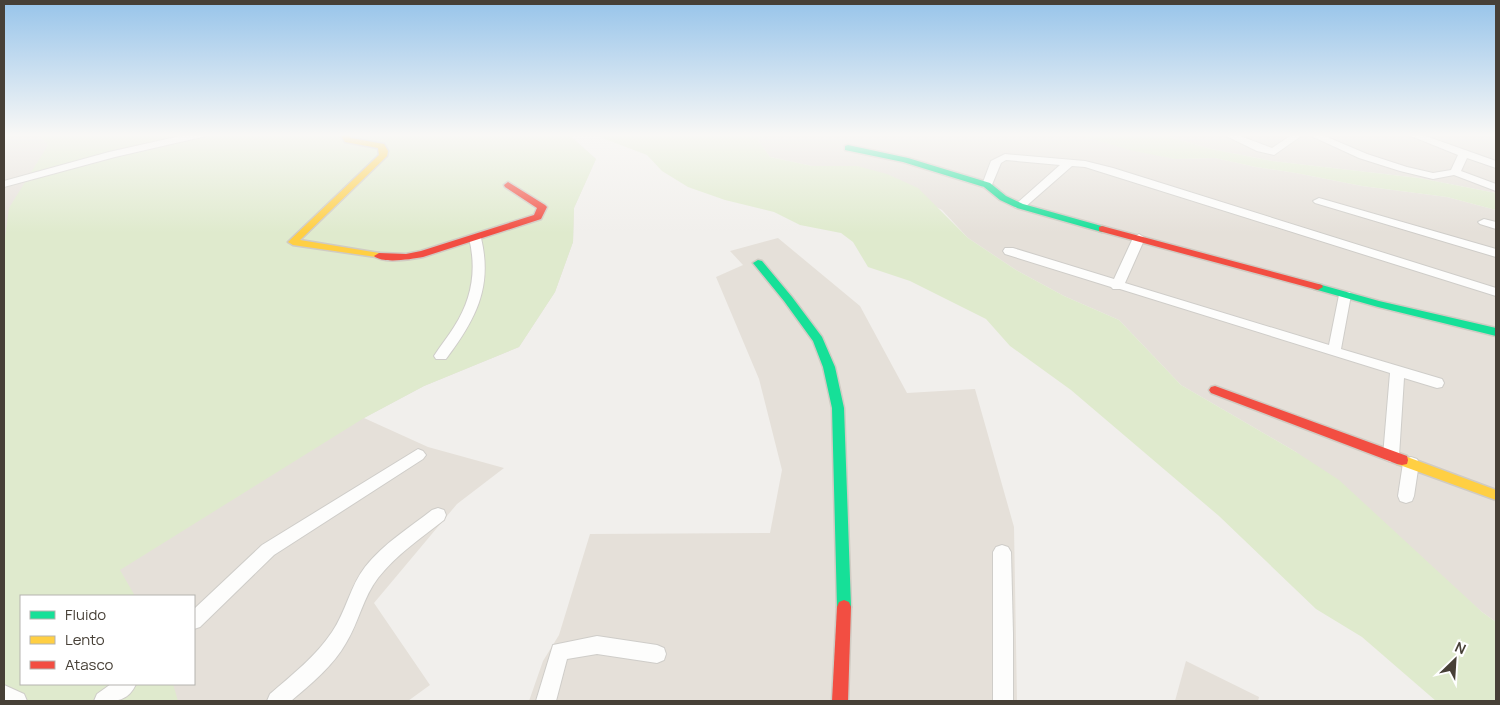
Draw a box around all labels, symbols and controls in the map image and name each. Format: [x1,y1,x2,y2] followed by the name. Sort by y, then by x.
[20,595,195,685] legend
[65,604,106,625] text: Fluido
[65,629,105,650] text: Lento
[1430,635,1480,685] north arrow
[1452,637,1469,659] text: N
[65,654,113,675] text: Atasco

